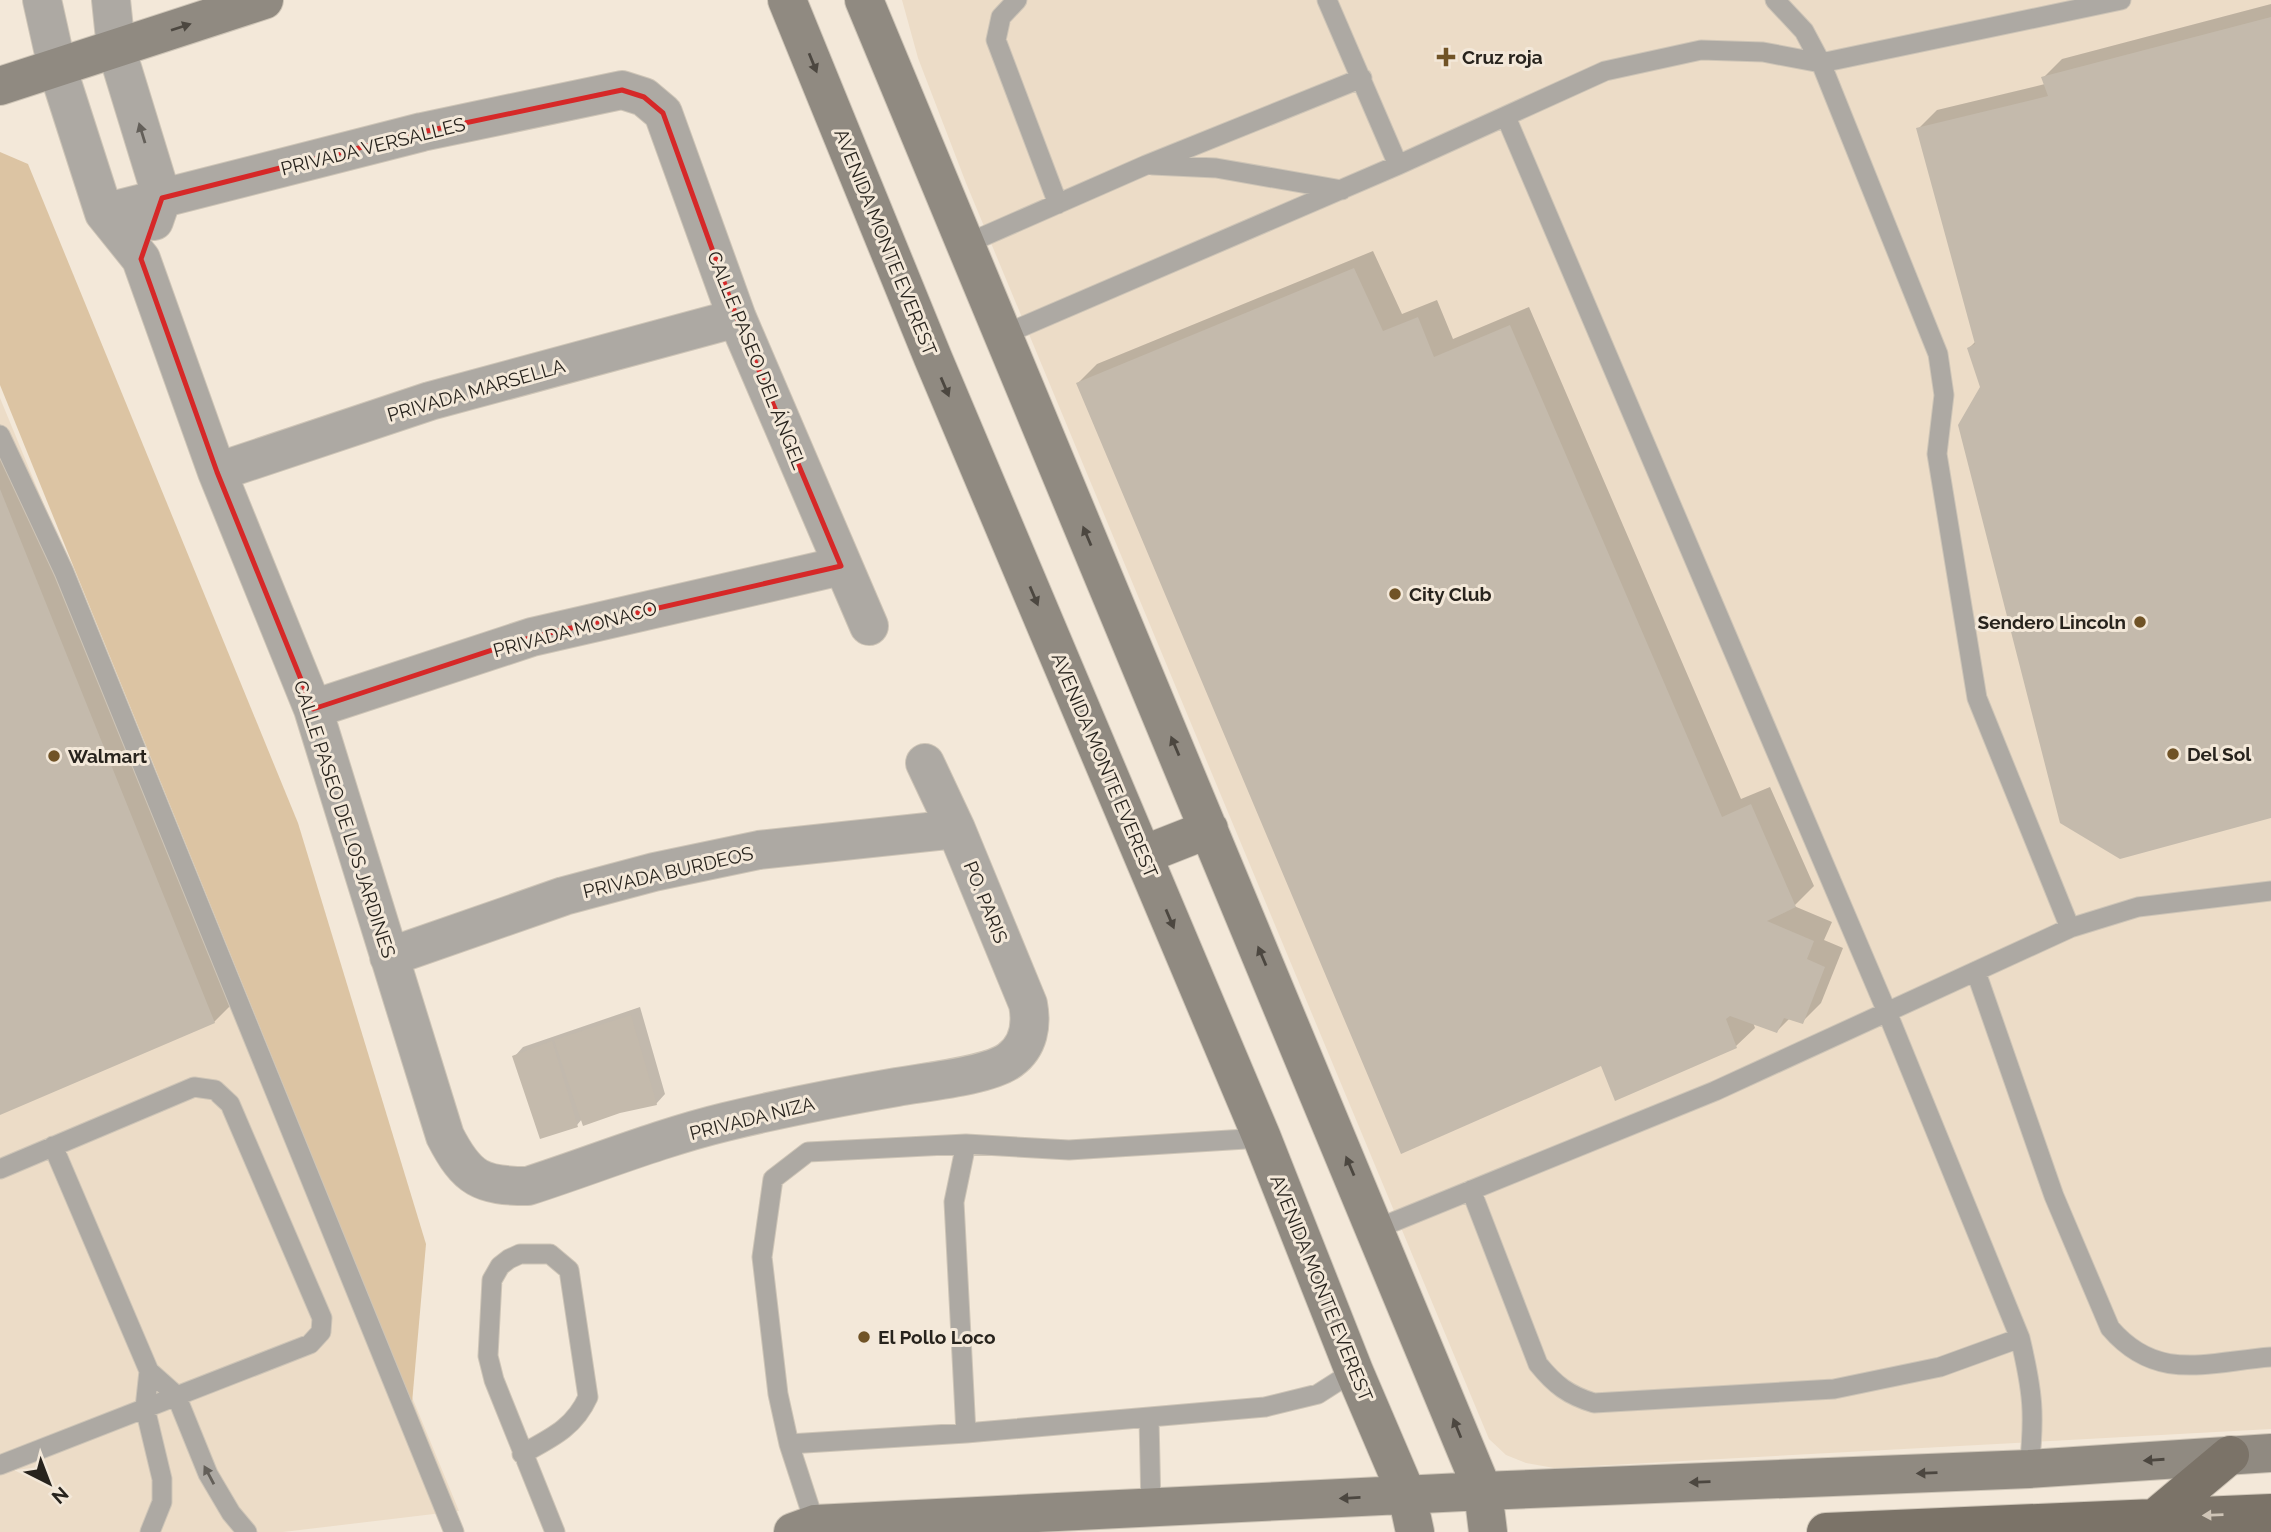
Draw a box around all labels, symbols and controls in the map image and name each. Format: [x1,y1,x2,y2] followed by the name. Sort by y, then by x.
[170,21,191,31] one-way arrow
[1462,46,1543,68] place label: Cruz roja
[1436,47,1456,67] marker: Cruz roja
[807,53,818,74] one-way arrow
[278,112,468,180] street label: PRIVADA VERSALLES
[136,122,146,143] one-way arrow
[830,125,942,359] street label: AVENIDA MONTE EVEREST
[703,248,811,472] street label: CALLE PASEO DEL ÁNGEL
[385,354,568,426] street label: PRIVADA MARSELLA
[940,377,951,398] one-way arrow
[1081,526,1093,546] one-way arrow
[1409,583,1492,605] place label: City Club
[1029,586,1040,607] one-way arrow
[1387,586,1403,602] marker: City Club
[491,597,659,661] street label: PRIVADA MONACO
[1978,611,2126,633] place label: Sendero Lincoln
[2132,614,2148,630] marker: Sendero Lincoln
[1048,649,1163,881] street label: AVENIDA MONTE EVEREST
[290,677,400,961] street label: CALLE PASEO DE LOS JARDINES
[1169,735,1180,756] one-way arrow
[2187,743,2252,765] place label: Del Sol
[68,745,148,767] place label: Walmart
[2165,746,2181,762] marker: Del Sol
[46,748,62,764] marker: Walmart
[581,842,755,902] street label: PRIVADA BURDEOS
[960,858,1012,946] street label: PO. PARIS
[1164,909,1176,929] one-way arrow
[1257,945,1268,966] one-way arrow
[687,1092,817,1144] street label: PRIVADA NIZA
[1344,1155,1355,1176] one-way arrow
[1266,1171,1378,1405] street label: AVENIDA MONTE EVEREST
[878,1326,995,1348] place label: El Pollo Loco
[856,1329,872,1345] marker: El Pollo Loco
[1452,1417,1463,1438] one-way arrow
[14,1448,84,1518] north arrow
[2143,1455,2165,1466] one-way arrow
[204,1465,216,1485] one-way arrow
[1916,1468,1938,1479] one-way arrow
[1688,1477,1710,1488] one-way arrow
[48,1483,73,1509] text: N
[1339,1493,1361,1504] one-way arrow
[2202,1509,2224,1521] one-way arrow

